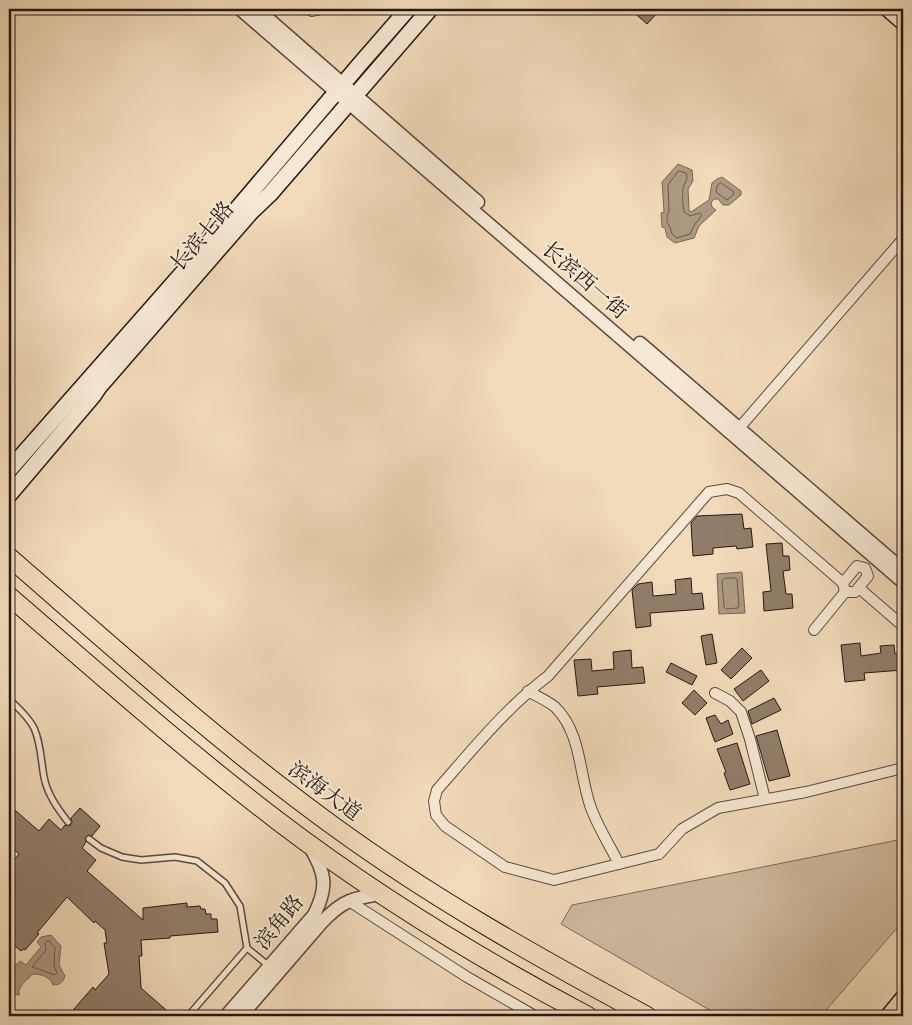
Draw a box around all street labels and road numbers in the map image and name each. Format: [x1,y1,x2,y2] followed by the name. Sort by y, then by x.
[164,195,241,278] street label: 长滨七路
[536,235,634,326] street label: 长滨西一街
[282,755,367,828] street label: 滨海大道
[248,889,310,956] street label: 滨角路

